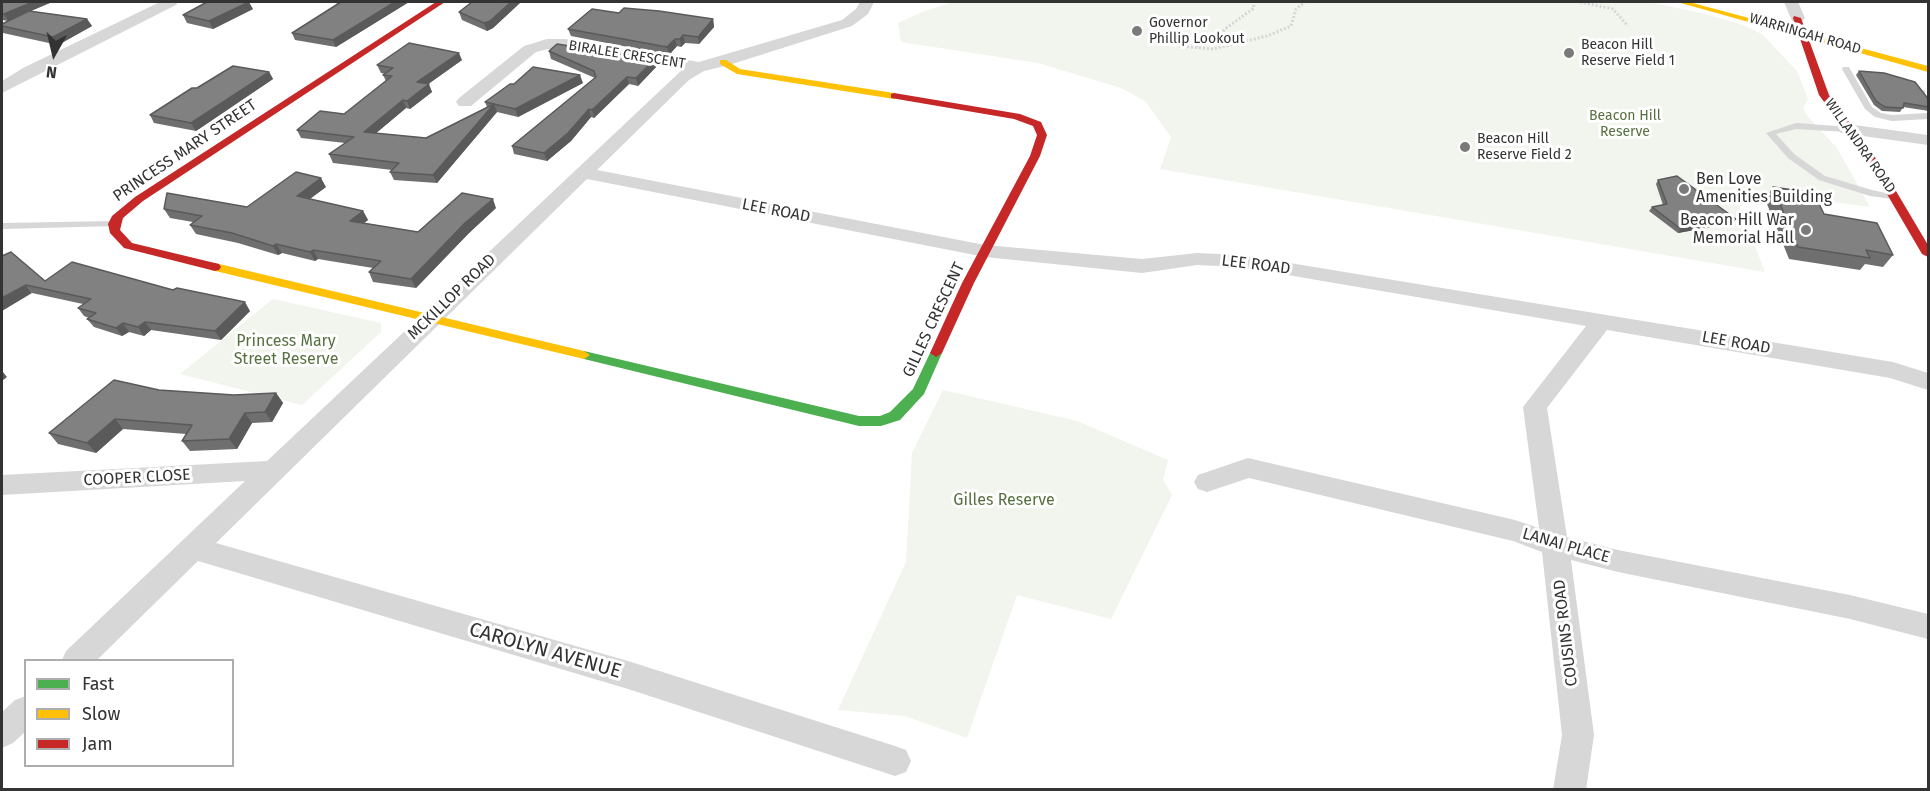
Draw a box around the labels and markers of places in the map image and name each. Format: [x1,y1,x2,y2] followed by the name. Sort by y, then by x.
[1149,15,1245,48] place label: Governor Phillip Lookout
[1130,24,1144,38] marker: Governor Phillip Lookout
[1581,37,1675,70] place label: Beacon Hill Reserve Field 1
[1562,46,1576,60] marker: Beacon Hill Reserve Field 1
[1477,131,1572,164] place label: Beacon Hill Reserve Field 2
[1458,140,1472,154] marker: Beacon Hill Reserve Field 2
[1696,170,1832,208] place label: Ben Love Amenities Building
[1677,182,1691,196] marker: Ben Love Amenities Building
[1680,211,1794,249] place label: Beacon Hill War Memorial Hall
[1799,223,1813,237] marker: Beacon Hill War Memorial Hall

